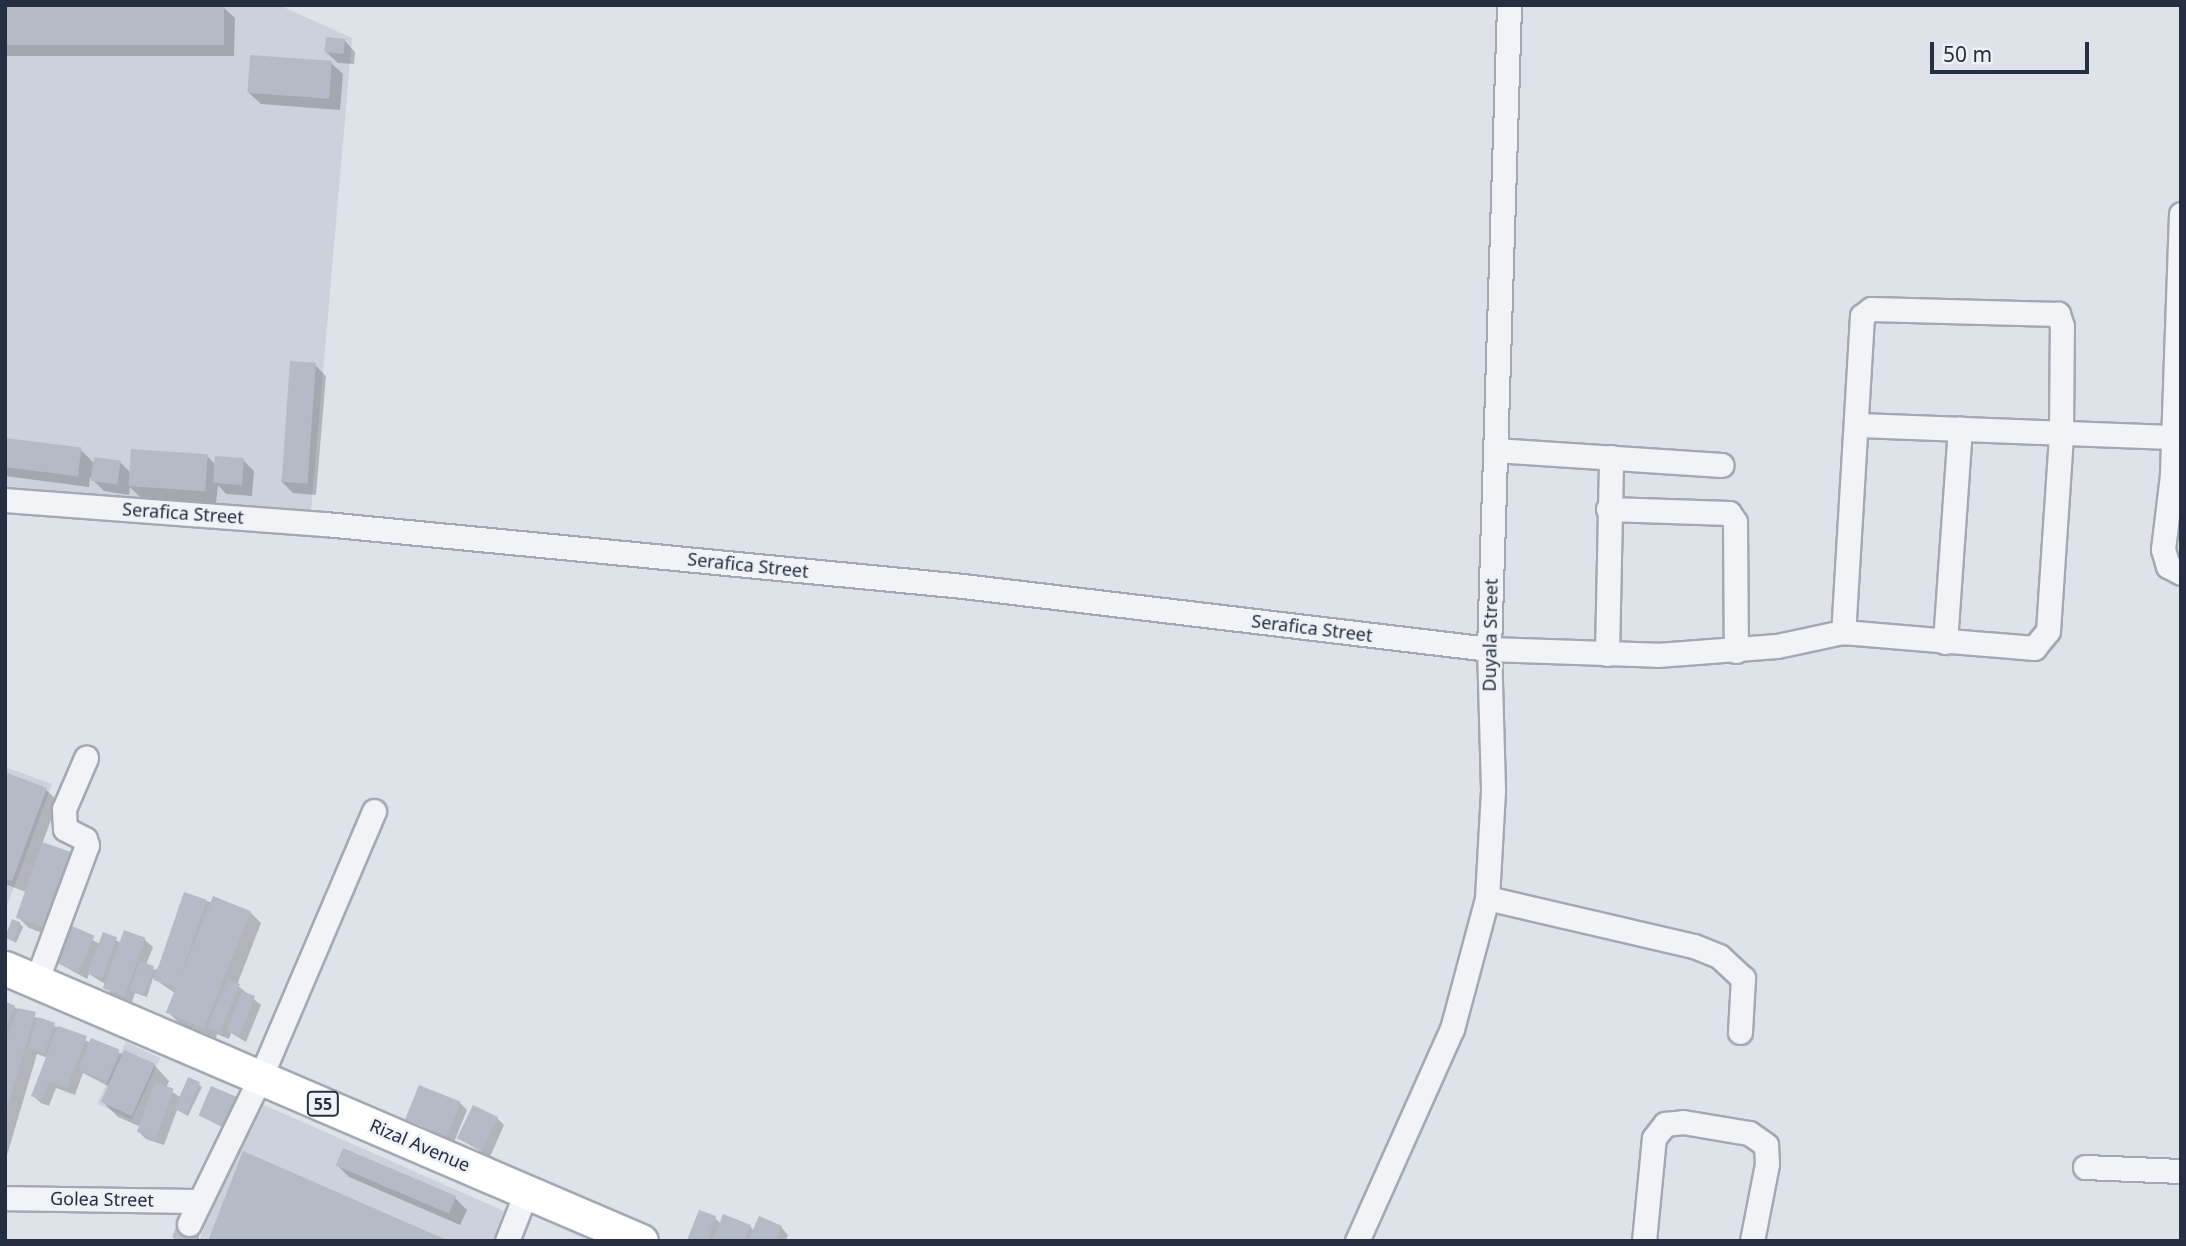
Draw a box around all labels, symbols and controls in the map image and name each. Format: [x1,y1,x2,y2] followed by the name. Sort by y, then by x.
[1934,28,2093,72] scale bar
[1943,40,1992,68] text: 50 m
[122,498,244,528] street label: Serafica Street
[686,548,810,582] street label: Serafica Street
[1478,578,1502,692] street label: Duyala Street
[1250,610,1374,646] street label: Serafica Street
[306,1092,340,1116] road number: 55
[367,1114,473,1176] street label: Rizal Avenue
[50,1187,154,1211] street label: Golea Street

